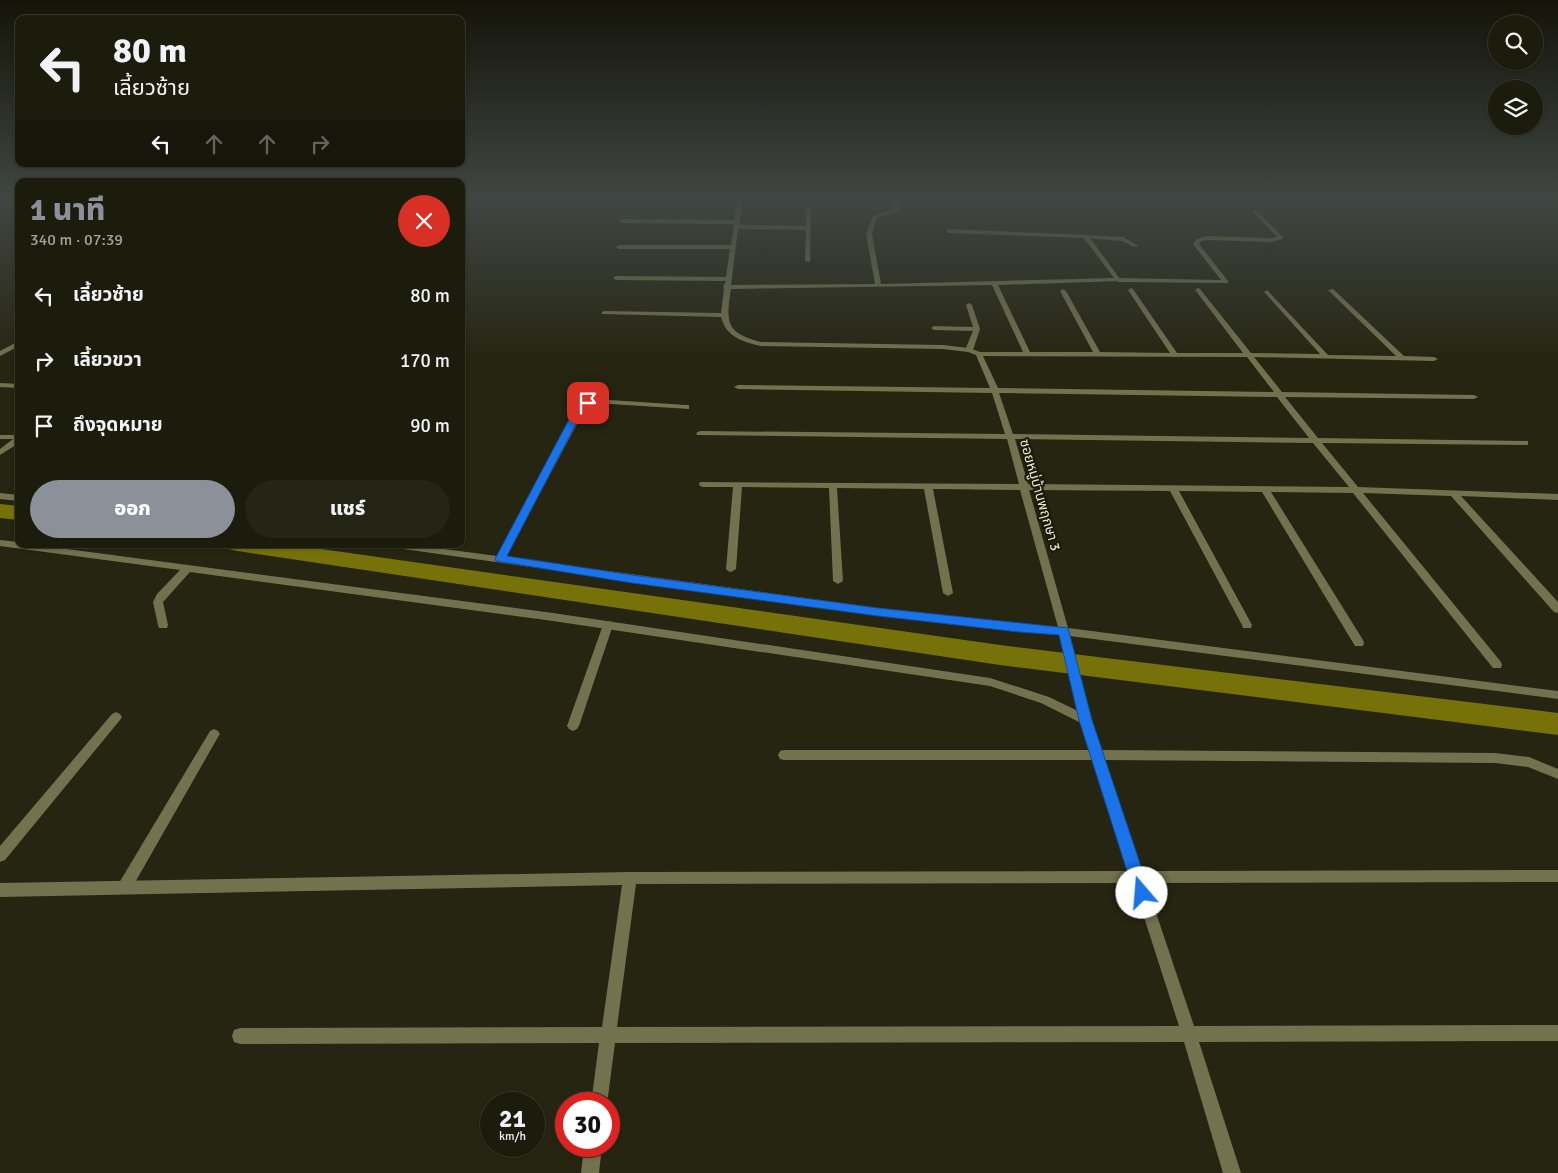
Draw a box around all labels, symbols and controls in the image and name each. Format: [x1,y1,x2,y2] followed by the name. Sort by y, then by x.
[1488,15,1543,135] map controls
[1488,15,1543,70] button: search
[113,29,187,72] text: 80 m
[30,35,95,100] icon: left
[113,74,190,101] text: เลี้ยวซ้าย
[1488,80,1543,135] button: layers
[147,130,175,158] icon: left
[200,130,228,158] icon: ahead
[253,130,281,158] icon: ahead
[306,130,334,158] icon: right
[30,192,105,229] text: 1 นาที
[398,195,450,247] button: close
[30,230,123,250] text: 340 m · 07:39
[30,282,58,310] icon: left
[73,283,144,307] text: เลี้ยวซ้าย
[410,284,450,308] text: 80 m
[30,347,58,375] icon: right
[73,348,142,372] text: เลี้ยวขวา
[400,349,450,373] text: 170 m
[567,382,609,424] pin
[574,389,602,417] icon: arrive
[30,412,58,440] icon: arrive
[73,413,163,437] text: ถึงจุดหมาย
[410,414,450,438] text: 90 m
[1016,437,1064,553] street label: ซอยหมู่บ้านพฤกษา 3
[30,480,235,538] button: ออก
[245,480,450,538] button: แชร์
[1115,866,1167,918] position arrow
[555,1092,620,1157] speed limit sign: 30
[499,1103,526,1134] text: 21
[499,1129,526,1144] text: km/h

